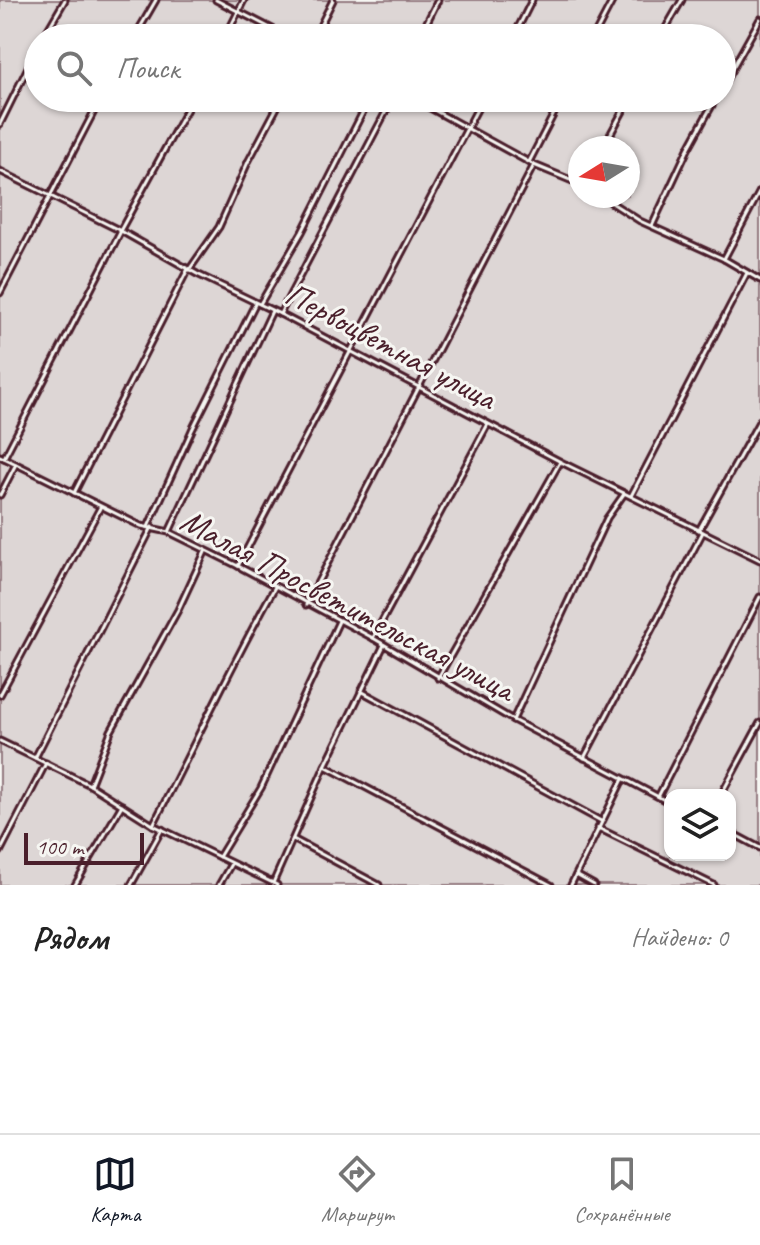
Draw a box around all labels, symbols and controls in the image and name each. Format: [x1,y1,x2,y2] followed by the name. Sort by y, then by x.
[24,24,736,112] search box
[52,46,96,90] icon: search
[116,49,179,87] text: Поиск
[568,136,640,208] north arrow
[278,272,506,420] street label: Первоцветная улица
[174,498,525,712] street label: Малая Просветительская улица
[664,789,736,861] map controls
[664,789,736,861] button: layers
[24,829,144,865] scale bar
[36,833,83,861] text: 100 m
[32,916,108,959] text: Рядом
[631,921,728,954] text: Найдено: 0
[90,1152,141,1228] tab: Карта
[321,1152,394,1228] tab: Маршрут
[574,1152,670,1228] tab: Сохранённые

